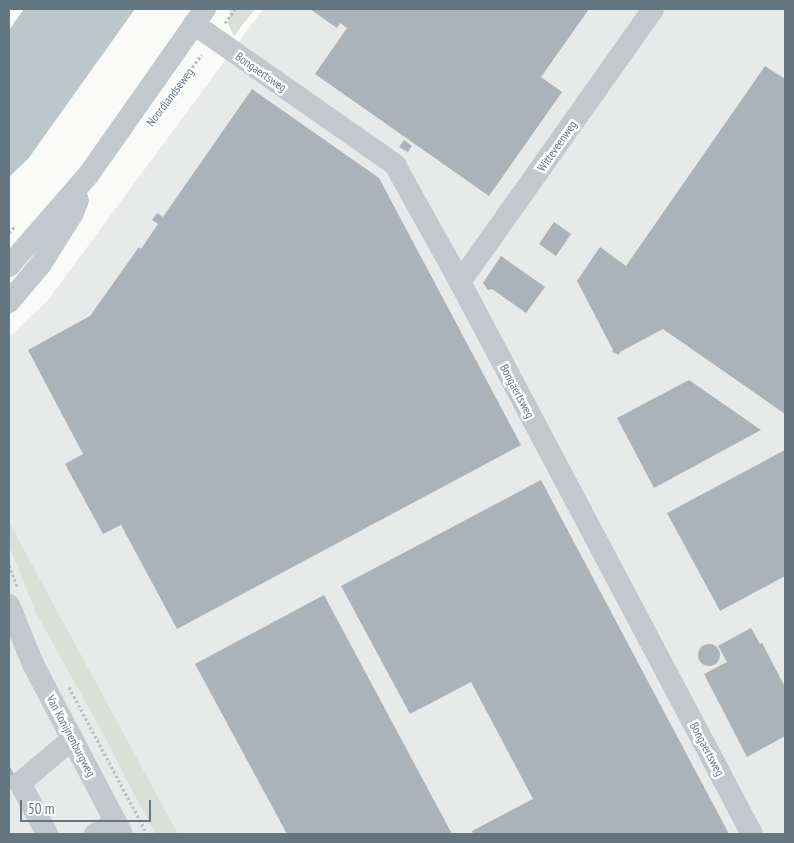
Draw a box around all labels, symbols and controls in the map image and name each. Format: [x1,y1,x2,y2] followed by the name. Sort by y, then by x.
[233,49,289,95] street label: Bongaertsweg
[143,65,197,129] street label: Noordlandseweg
[534,118,580,174] street label: Witteveenweg
[497,362,537,420] street label: Bongaertsweg
[43,693,99,779] street label: Van Konijnenburgweg
[687,720,727,778] street label: Bongaertsweg
[22,790,154,822] scale bar
[28,799,54,818] text: 50 m

